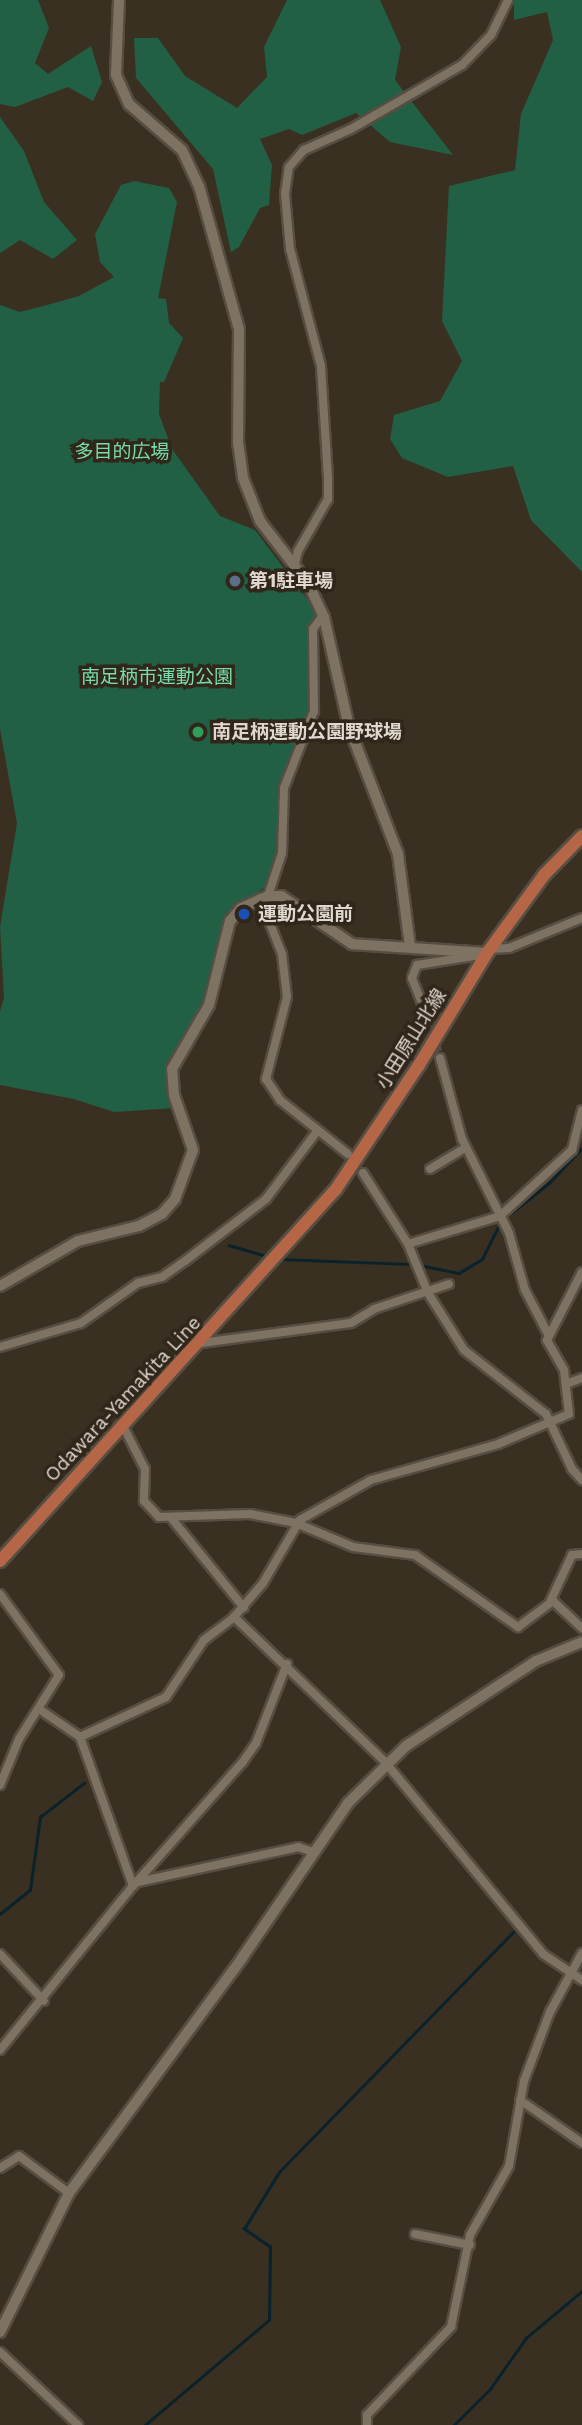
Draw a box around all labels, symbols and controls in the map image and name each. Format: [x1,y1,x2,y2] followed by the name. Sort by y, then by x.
[75,441,169,463] park label: 多目的広場
[249,570,333,592] place label: 第1駐車場
[227,573,243,589] marker: 第1駐車場
[81,666,233,688] park label: 南足柄市運動公園
[212,721,402,743] place label: 南足柄運動公園野球場
[190,724,206,740] marker: 南足柄運動公園野球場
[258,903,353,925] place label: 運動公園前
[236,906,252,922] marker: 運動公園前
[371,985,451,1093] street label: 小田原山北線
[40,1311,206,1487] street label: Odawara-Yamakita Line

